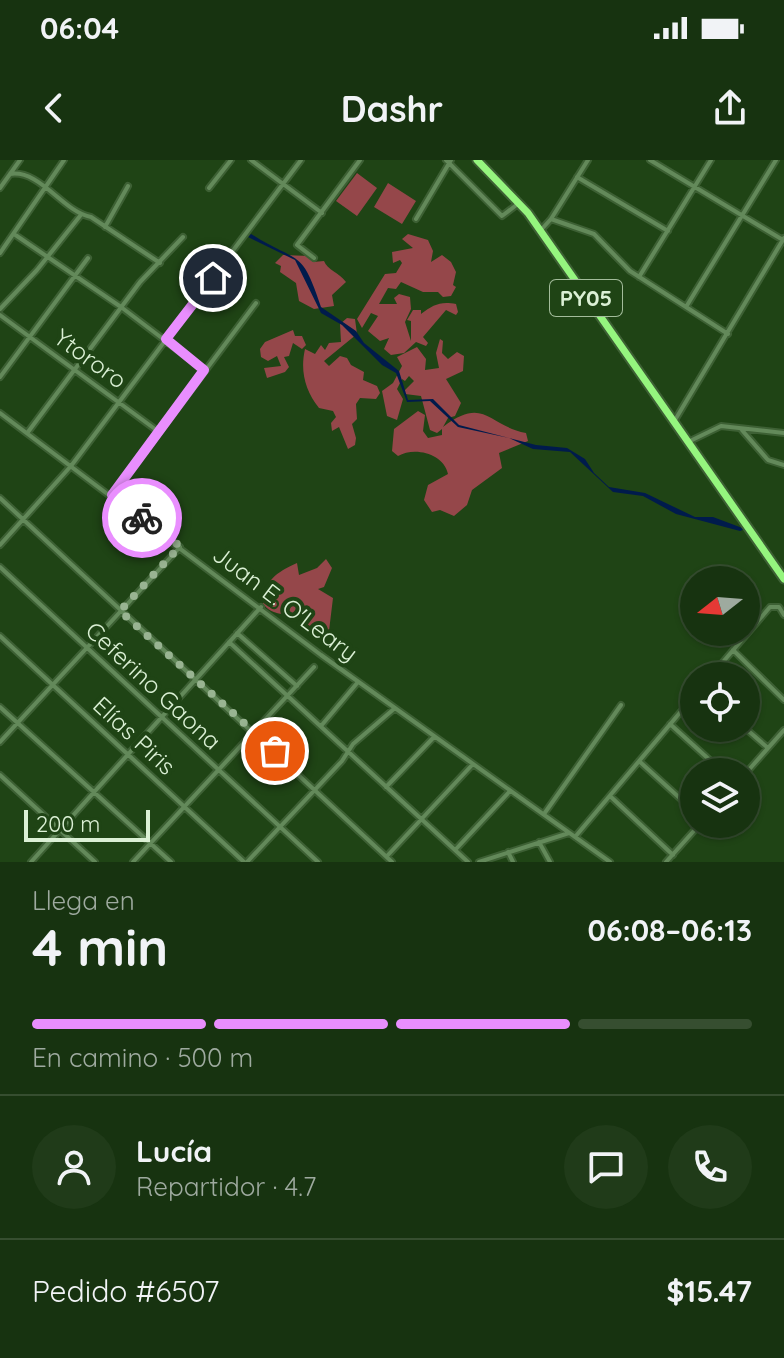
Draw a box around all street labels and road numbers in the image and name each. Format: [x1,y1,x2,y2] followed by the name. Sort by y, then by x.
[550,280,622,316] road number: PY05
[48,322,133,395] street label: Ytororo
[207,539,364,667] street label: Juan E. O'Leary
[80,615,228,756] street label: Ceferino Gaona
[87,690,182,781] street label: Elías Piris

